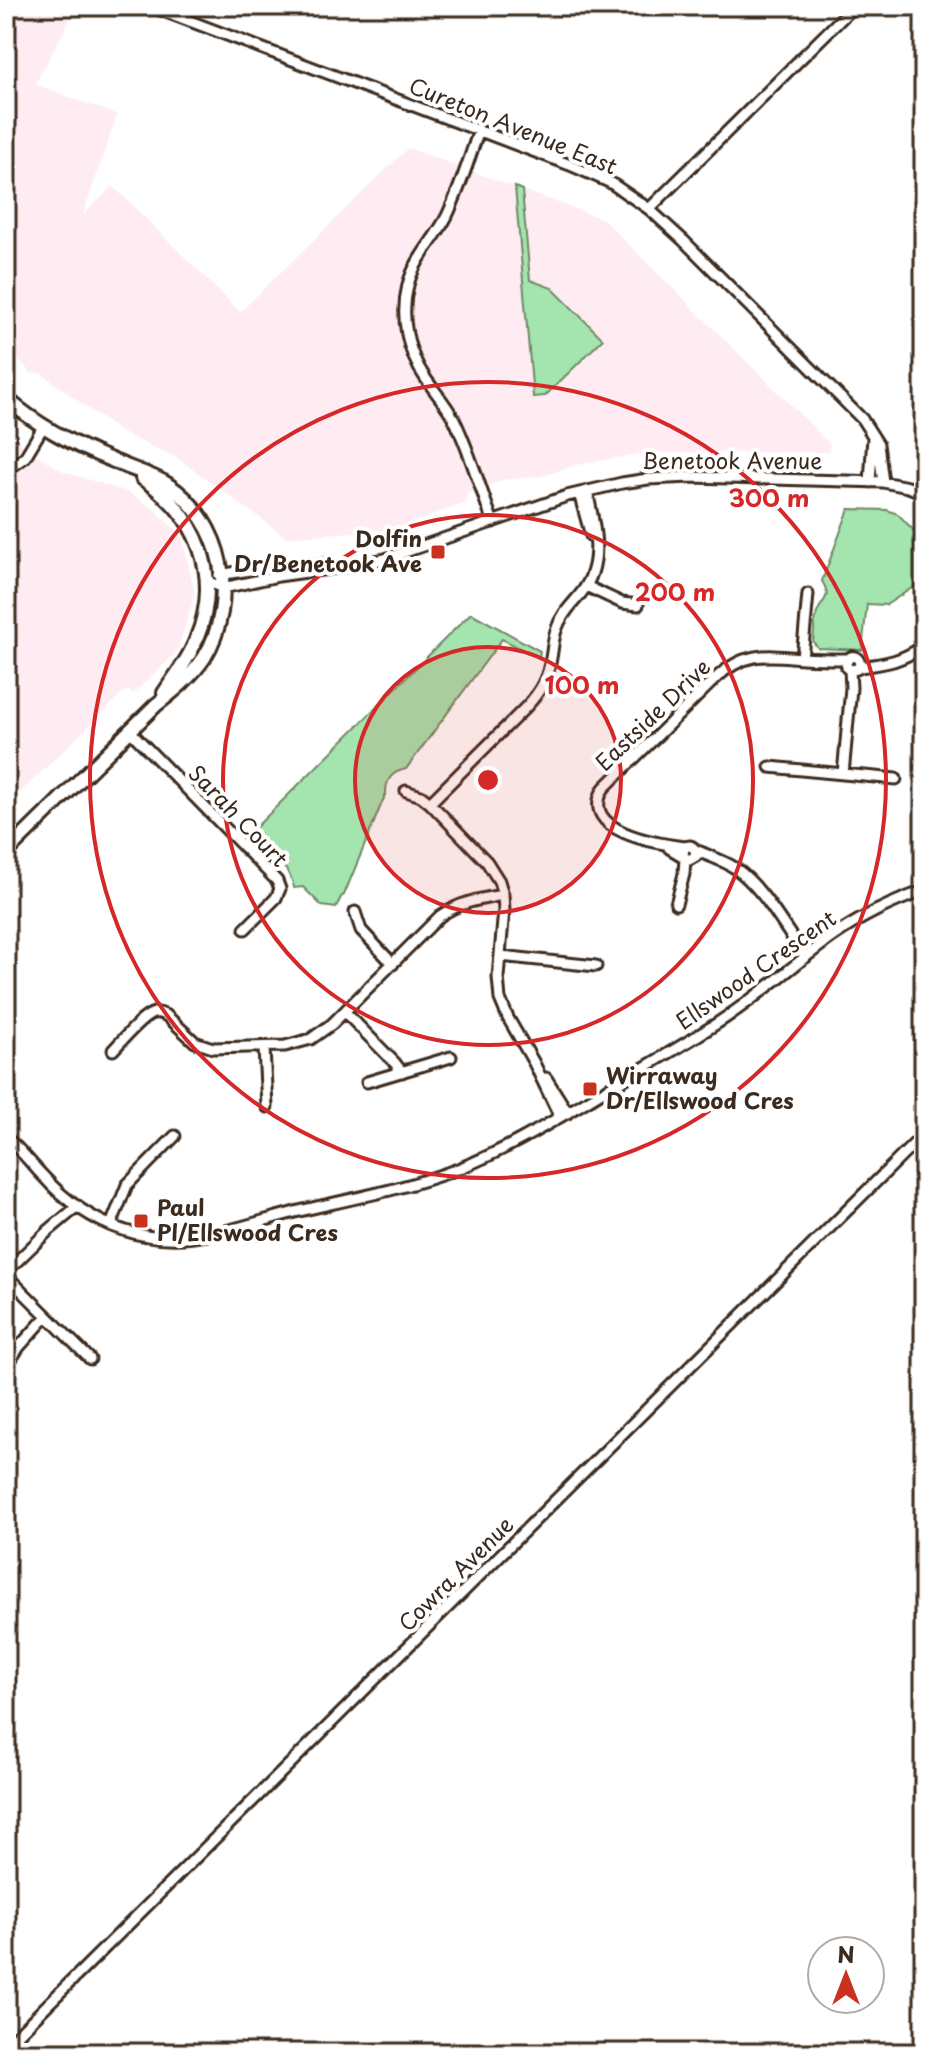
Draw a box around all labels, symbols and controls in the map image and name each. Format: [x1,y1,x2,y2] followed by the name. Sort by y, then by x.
[405,68,623,182] street label: Cureton Avenue East
[642,443,822,476] street label: Benetook Avenue
[728,479,810,515] text: 300 m
[234,521,422,579] place label: Dolfin Dr/Benetook Ave
[429,543,447,561] marker: Dolfin Dr/Benetook Ave
[635,573,715,609] text: 200 m
[587,650,717,778] street label: Eastside Drive
[545,666,619,702] text: 100 m
[182,756,296,874] street label: Sarah Court
[474,766,502,794] centre of rings
[668,901,842,1037] street label: Ellswood Crescent
[606,1058,794,1116] place label: Wirraway Dr/Ellswood Cres
[581,1080,599,1098] marker: Wirraway Dr/Ellswood Cres
[157,1190,338,1248] place label: Paul Pl/Ellswood Cres
[132,1212,150,1230] marker: Paul Pl/Ellswood Cres
[390,1508,520,1638] street label: Cowra Avenue
[806,1935,886,2015] north arrow
[837,1937,855,1970] text: N

